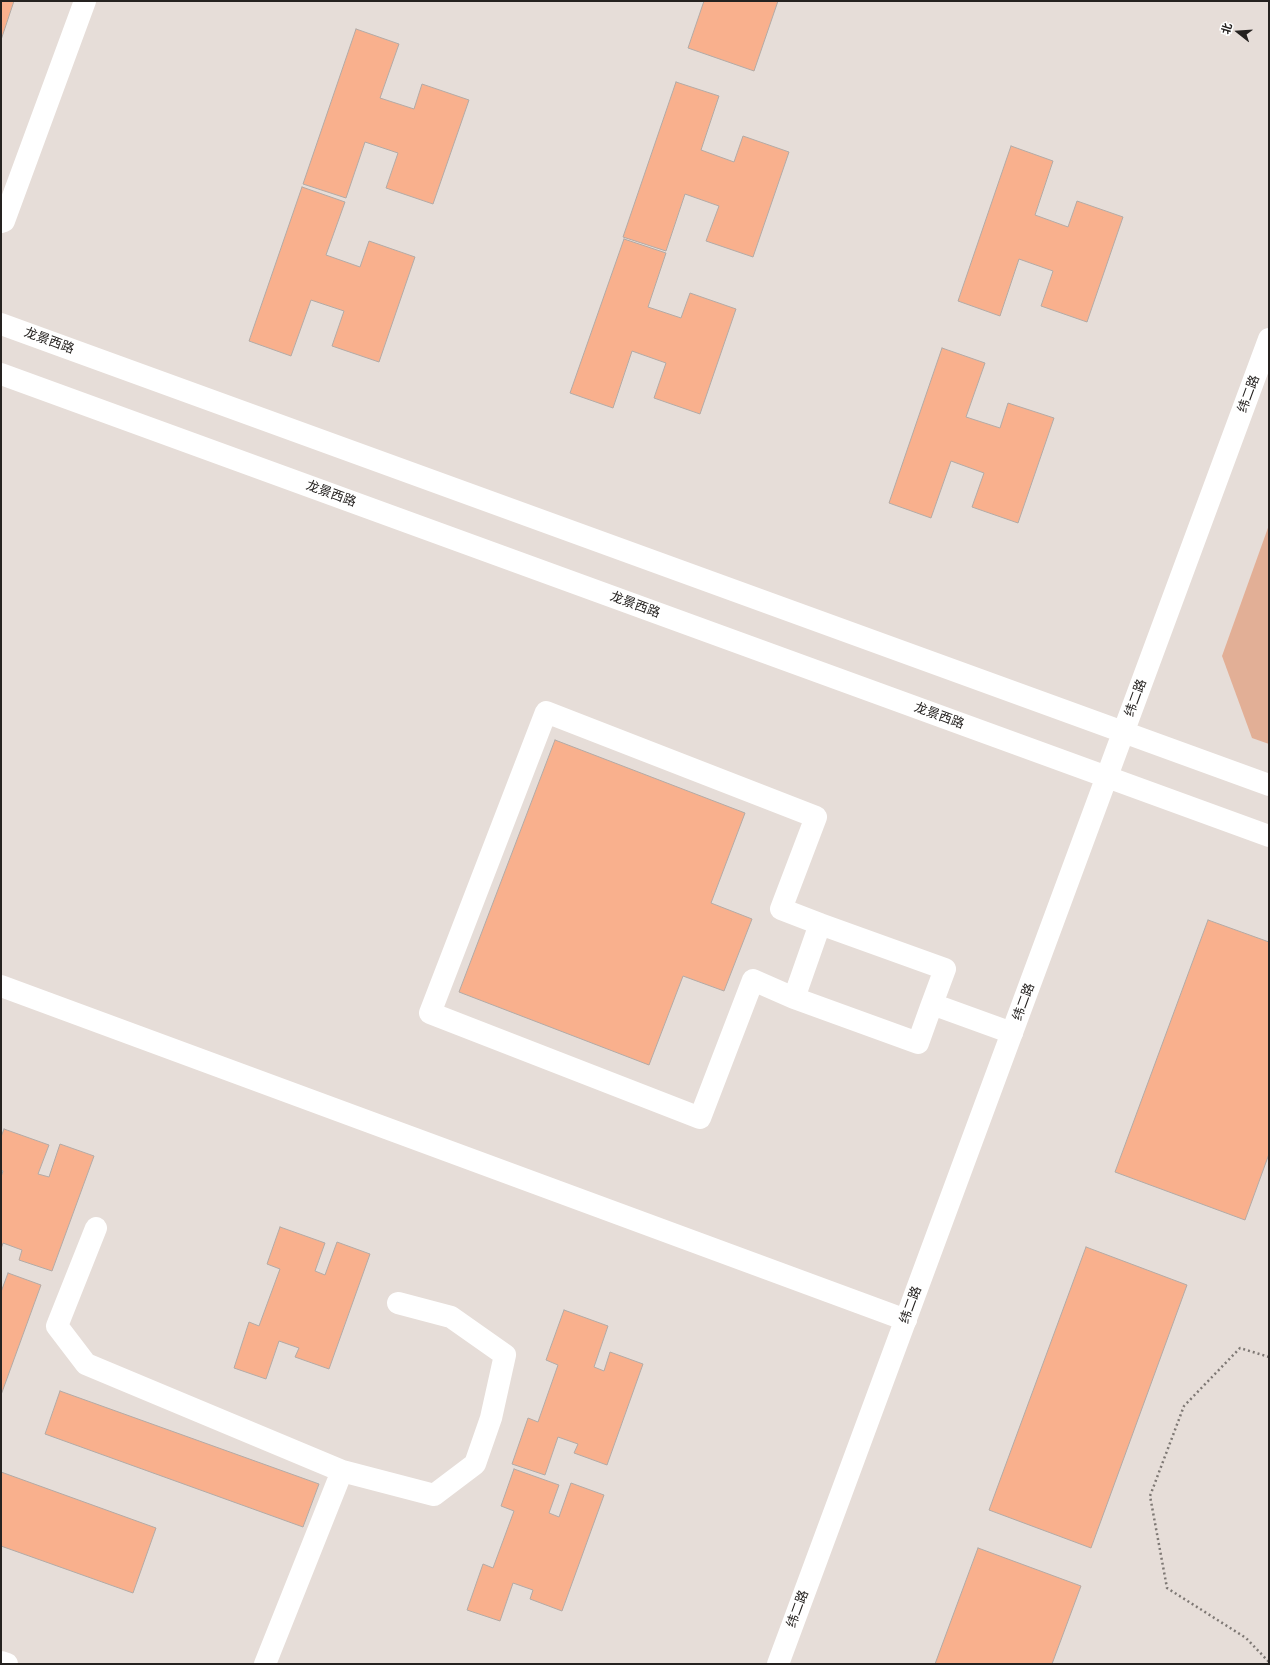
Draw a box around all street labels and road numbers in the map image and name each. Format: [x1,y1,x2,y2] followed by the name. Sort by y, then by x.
[22,325,76,357] street label: 龙景西路
[1235,373,1263,415] street label: 纬二路
[304,478,358,510] street label: 龙景西路
[608,589,662,621] street label: 龙景西路
[1122,677,1150,719] street label: 纬二路
[912,700,966,732] street label: 龙景西路
[1010,981,1038,1023] street label: 纬二路
[897,1284,925,1326] street label: 纬二路
[784,1588,812,1630] street label: 纬二路

